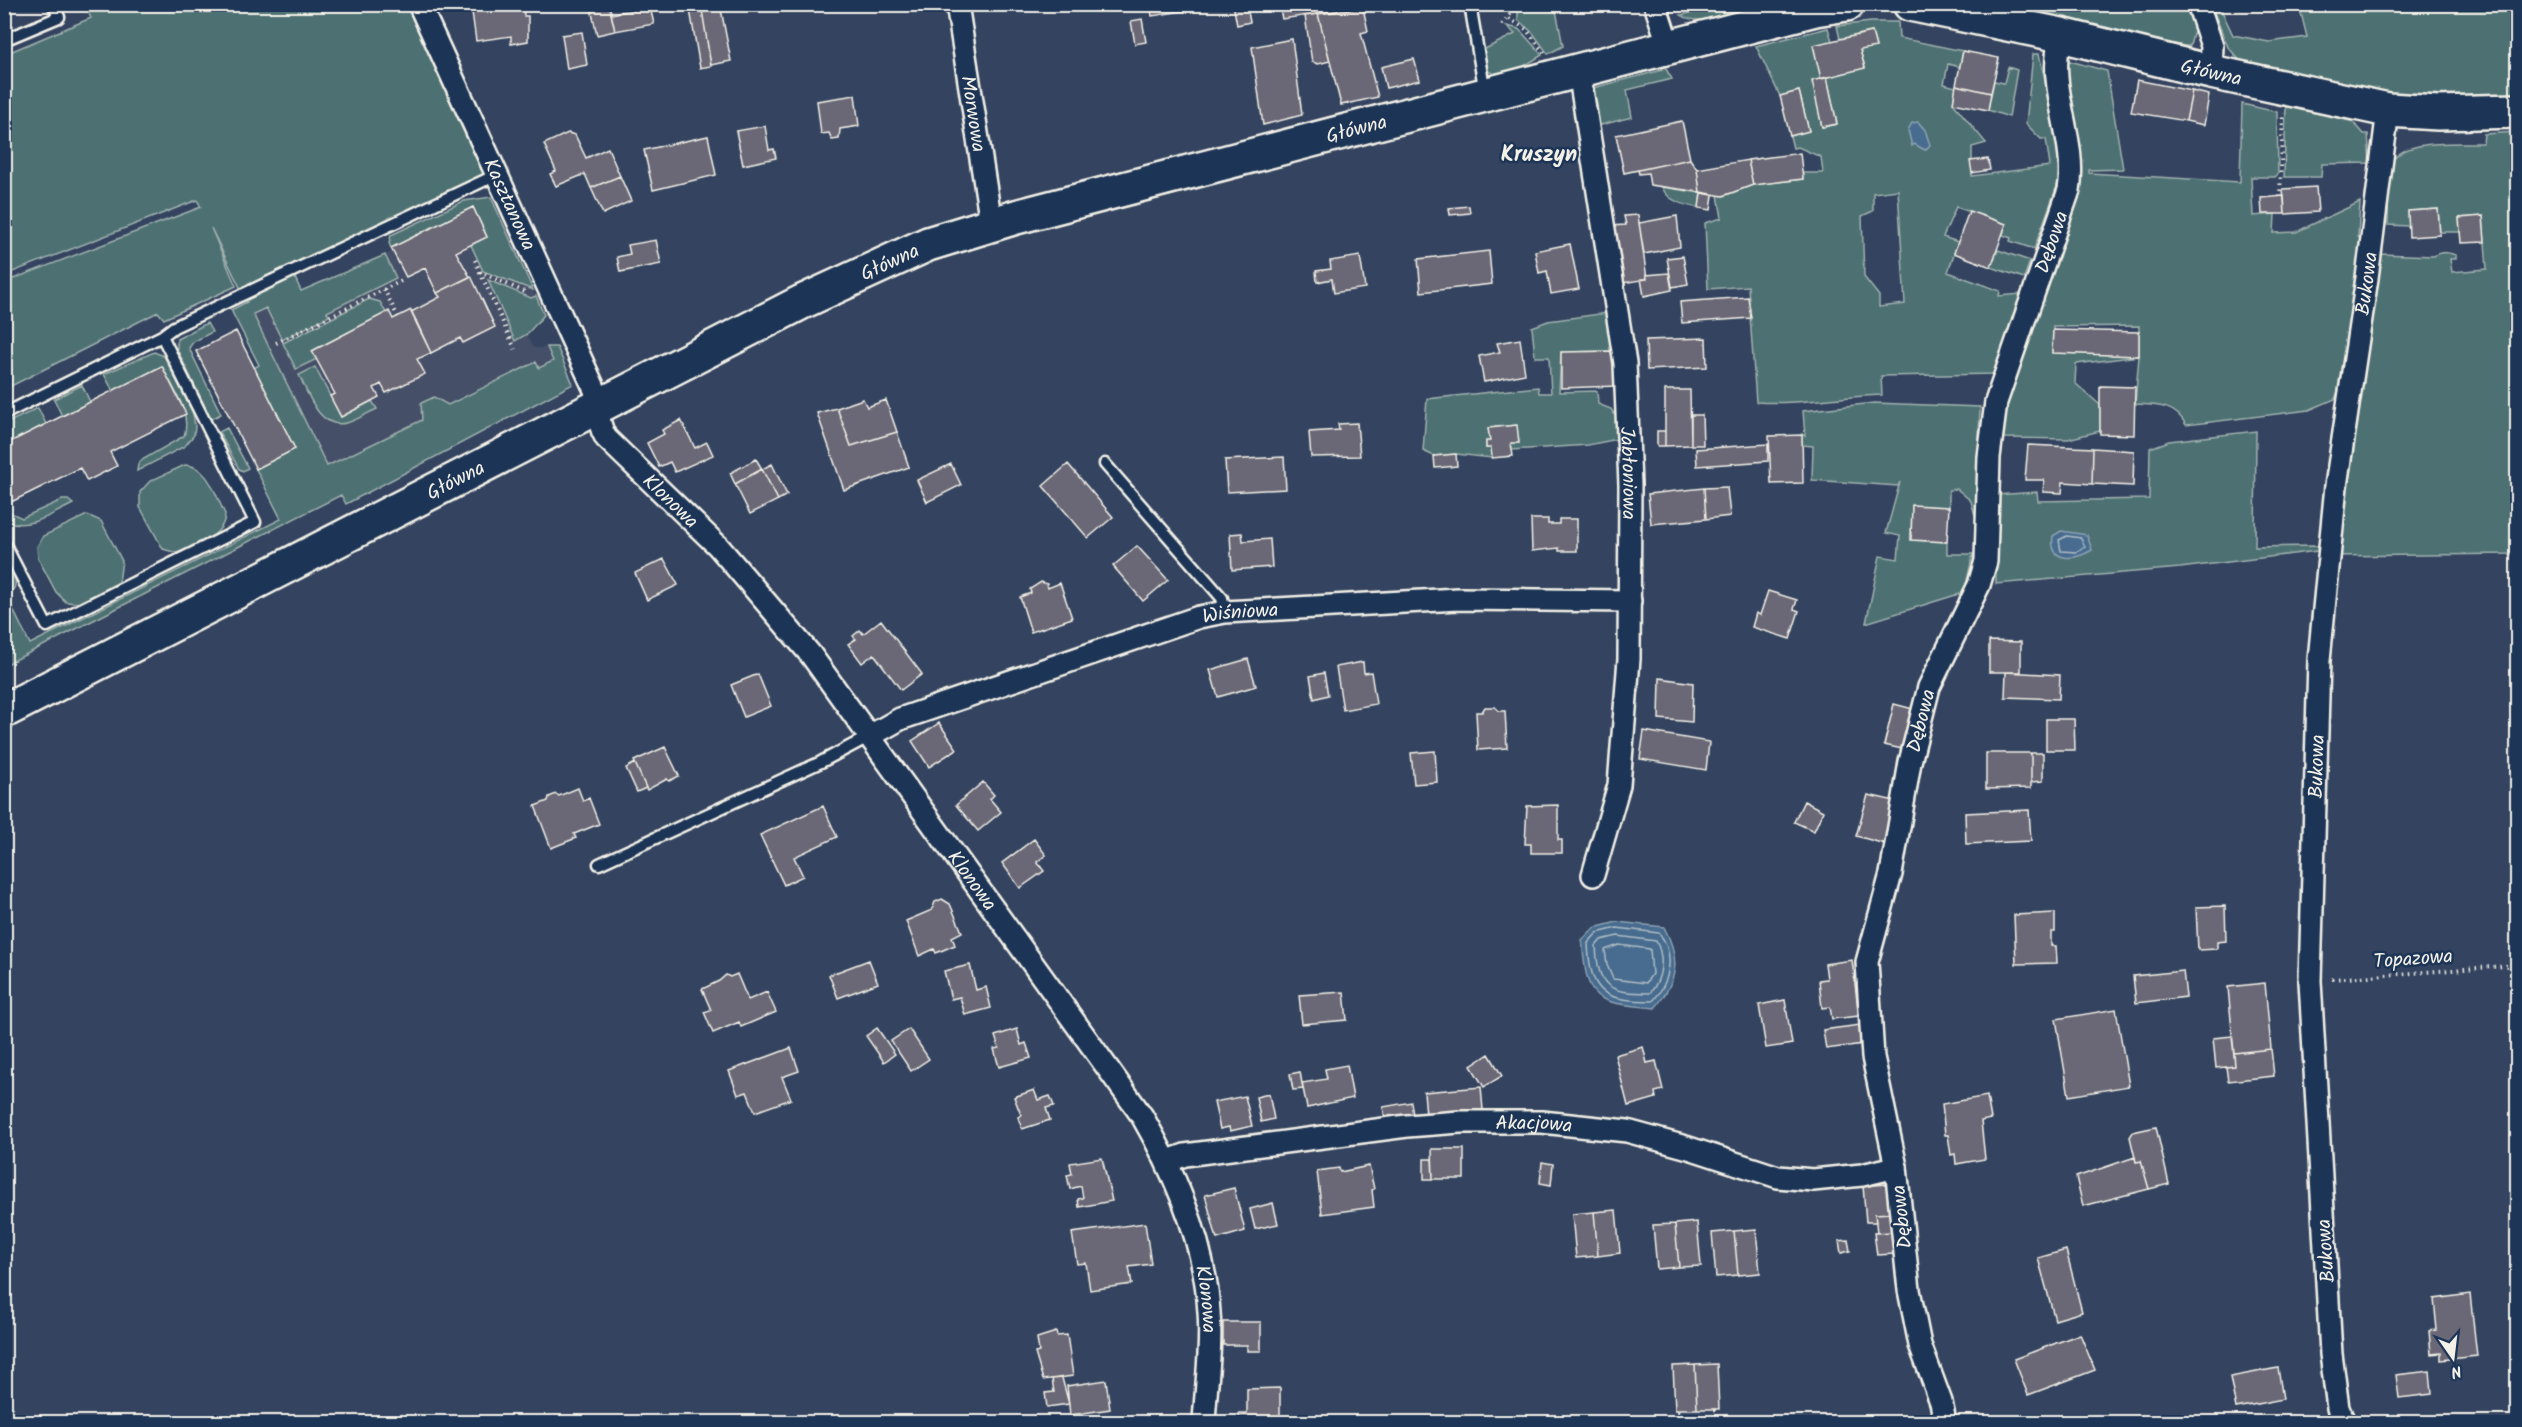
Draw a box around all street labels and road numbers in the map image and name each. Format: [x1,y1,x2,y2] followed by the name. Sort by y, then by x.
[2177,51,2245,96] street label: Główna
[950,74,994,154] street label: Morwowa
[1323,107,1391,154] street label: Główna
[474,154,543,256] street label: Kasztanowa
[2027,207,2079,278] street label: Dębowa
[855,236,925,291] street label: Główna
[2348,250,2388,318] street label: Bukowa
[1610,426,1644,520] street label: Jabłoniowa
[421,453,491,510] street label: Główna
[634,467,705,537] street label: Klonowa
[1200,595,1279,634] street label: Wiśniowa
[1899,686,1946,756] street label: Dębowa
[2301,734,2335,799] street label: Bukowa
[938,844,1004,919] street label: Klonowa
[2372,941,2454,979] street label: Topazowa
[1495,1108,1574,1143] street label: Akacjowa
[1884,1183,1922,1250] street label: Dębowa
[2309,1218,2345,1284] street label: Bukowa
[1185,1262,1224,1333] street label: Klonowa

